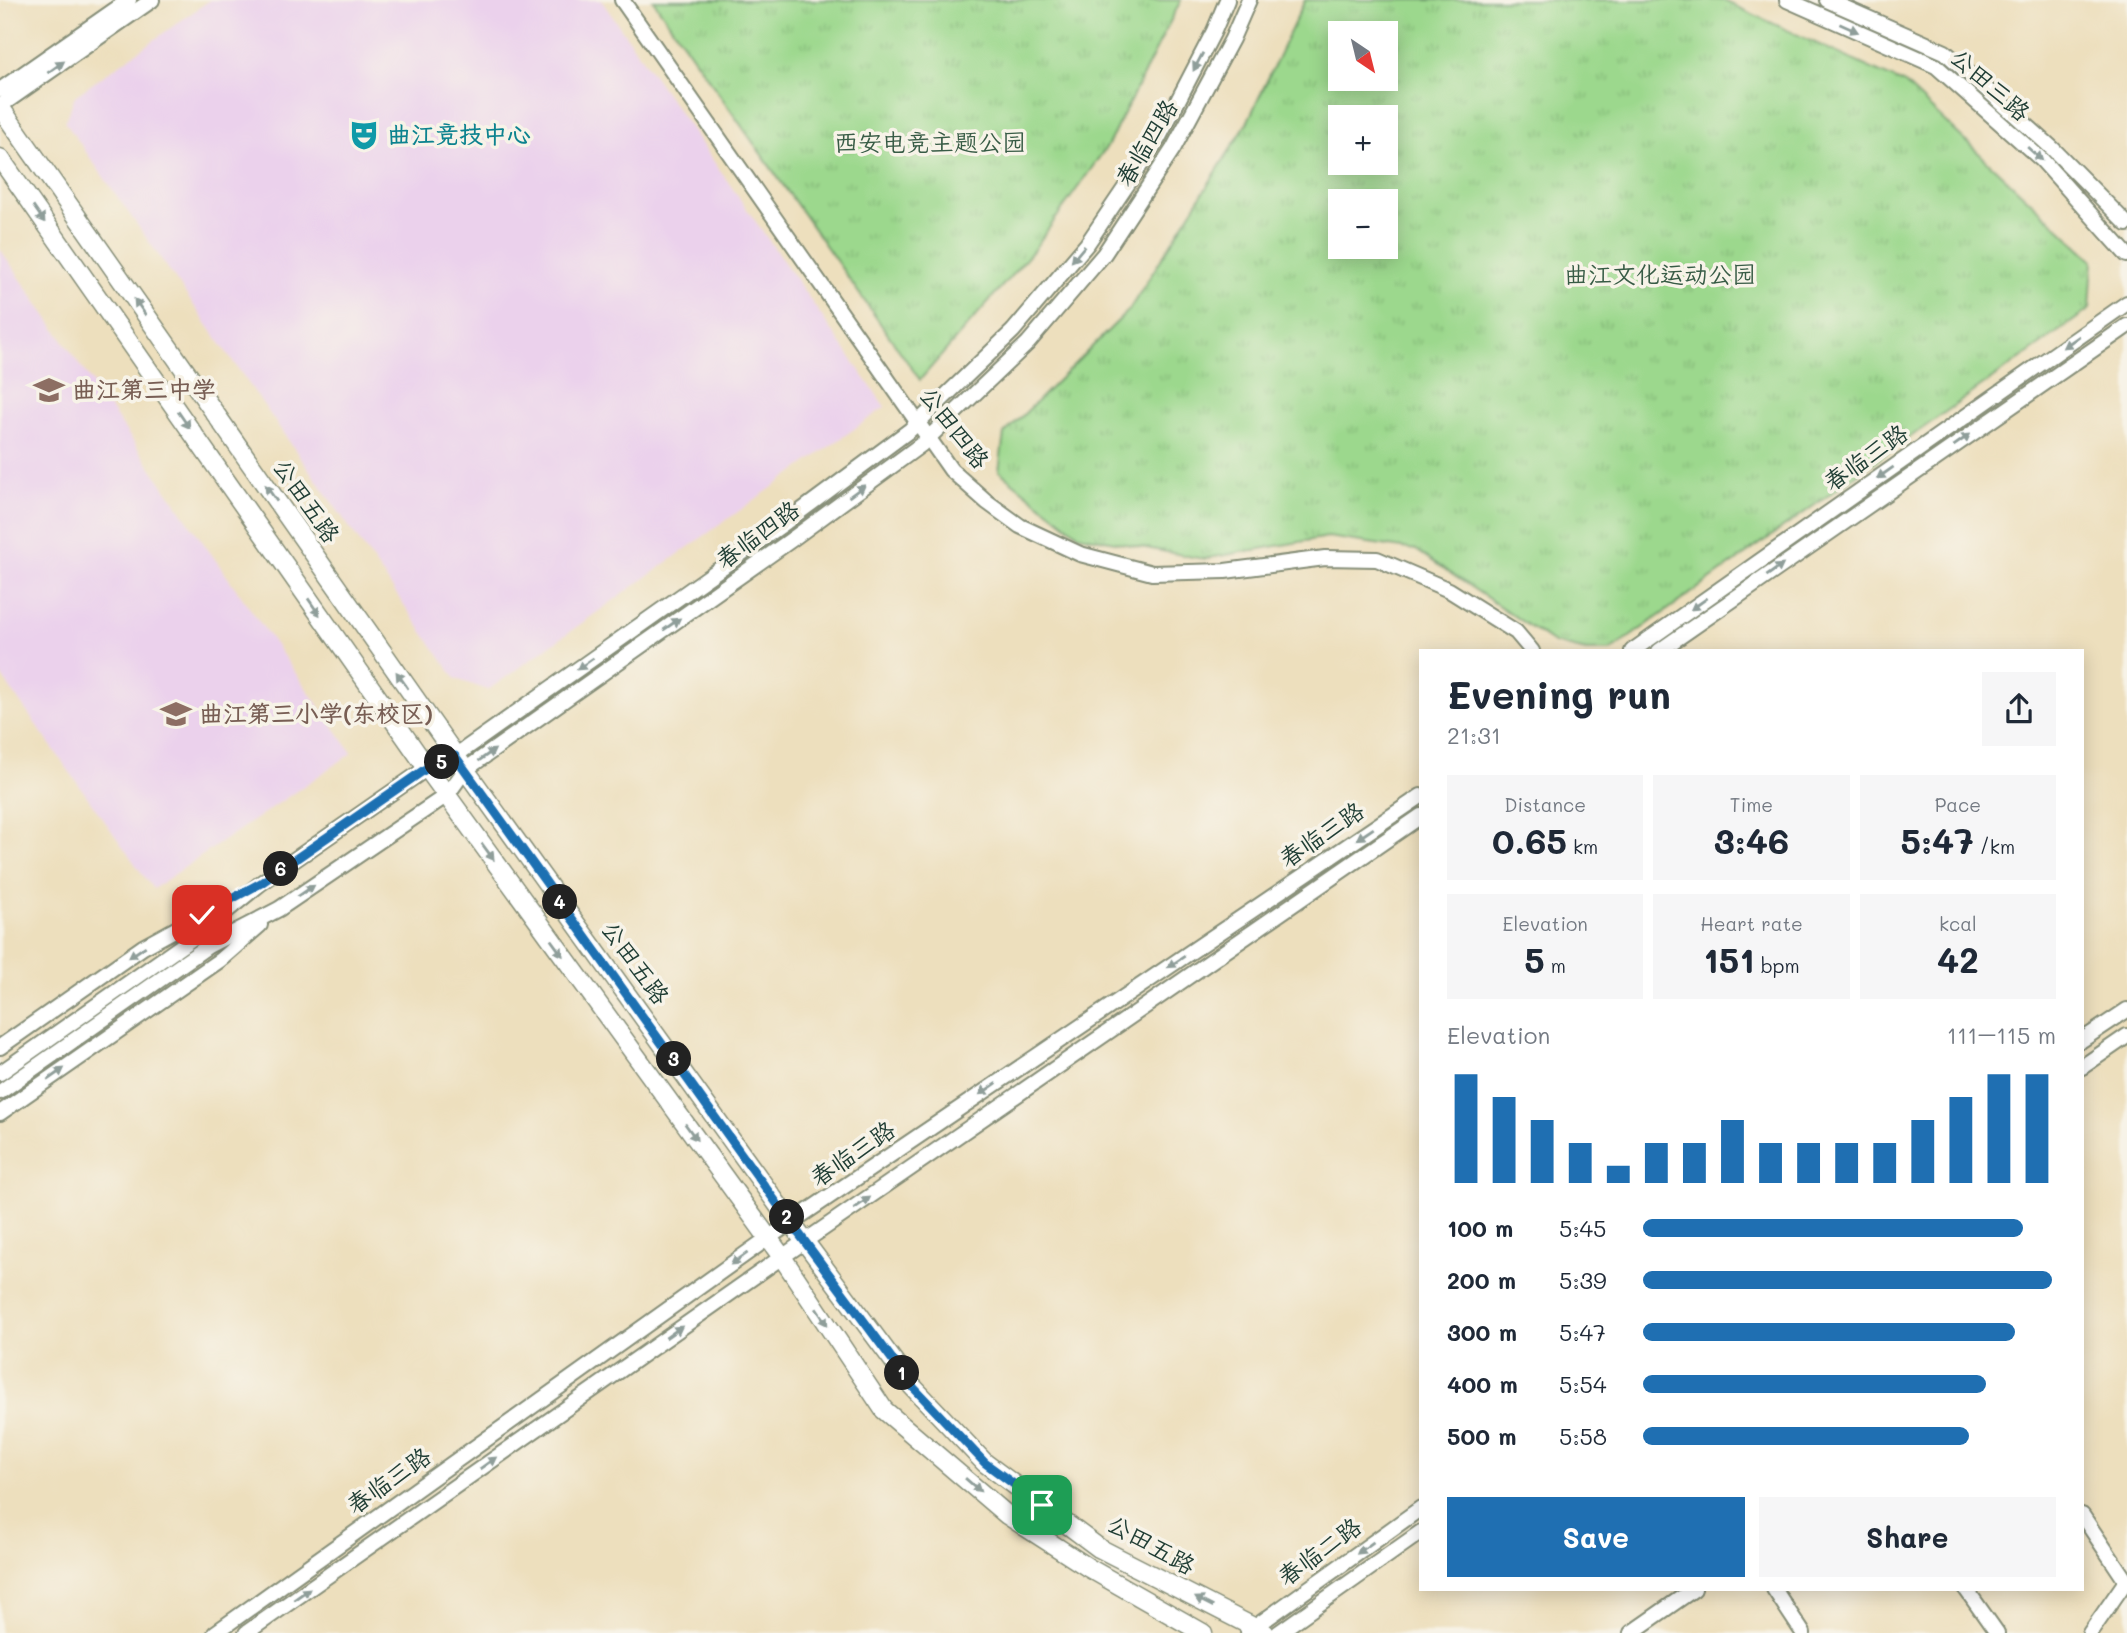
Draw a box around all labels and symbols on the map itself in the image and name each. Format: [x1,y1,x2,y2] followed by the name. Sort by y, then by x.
[1328,21,1398,91] north arrow
[1839,22,1859,34] one-way arrow
[1945,41,2037,127] street label: 公田三路
[1192,52,1204,71] one-way arrow
[47,60,65,74] one-way arrow
[1108,93,1184,191] street label: 春临四路
[347,118,381,152] theatre icon: 曲江竞技中心
[387,118,531,149] place label: 曲江竞技中心
[834,126,1026,157] park label: 西安电竞主题公园
[2026,146,2043,162] one-way arrow
[32,205,46,223] one-way arrow
[1071,246,1086,263] one-way arrow
[1564,258,1756,289] park label: 曲江文化运动公园
[134,298,148,316] one-way arrow
[2062,335,2080,349] one-way arrow
[32,373,66,407] school or university icon: 曲江第三中学
[72,373,216,404] place label: 曲江第三中学
[913,380,997,474] street label: 公田四路
[176,411,190,429] one-way arrow
[1817,417,1913,497] street label: 春临三路
[1953,433,1971,447] one-way arrow
[267,452,347,548] street label: 公田五路
[1876,466,1894,480] one-way arrow
[264,484,278,502] one-way arrow
[848,484,866,498] one-way arrow
[709,493,805,575] street label: 春临四路
[1766,563,1784,577] one-way arrow
[1690,597,1708,611] one-way arrow
[307,598,321,616] one-way arrow
[663,617,681,631] one-way arrow
[576,657,594,671] one-way arrow
[395,671,409,689] one-way arrow
[159,697,193,731] school or university icon: 曲江第三小学(东校区)
[199,697,433,728] place label: 曲江第三小学(东校区)
[424,744,460,780] pin: 5
[478,748,496,762] one-way arrow
[1273,794,1370,873] street label: 春临三路
[1355,827,1374,840] one-way arrow
[481,843,495,861] one-way arrow
[264,852,298,886] pin: 6
[296,884,315,897] one-way arrow
[542,884,578,920] pin: 4
[172,885,232,945] pin
[595,914,677,1010] street label: 公田五路
[550,938,565,956] one-way arrow
[128,945,146,959] one-way arrow
[1167,955,1185,969] one-way arrow
[656,1042,692,1076] pin: 3
[47,1067,65,1081] one-way arrow
[979,1082,997,1096] one-way arrow
[804,1113,901,1192] street label: 春临三路
[684,1123,698,1141] one-way arrow
[853,1196,871,1210] one-way arrow
[770,1200,804,1234] pin: 2
[730,1252,748,1266] one-way arrow
[816,1308,829,1327] one-way arrow
[665,1326,684,1339] one-way arrow
[884,1356,920,1390] pin: 1
[340,1440,436,1520] street label: 春临三路
[479,1456,497,1470] one-way arrow
[1012,1475,1072,1535] pin
[964,1477,981,1492] one-way arrow
[1102,1507,1201,1581] street label: 公田五路
[1271,1510,1367,1592] street label: 春临二路
[1356,1541,1375,1555] one-way arrow
[293,1587,311,1601] one-way arrow
[1194,1596,1214,1608] one-way arrow

